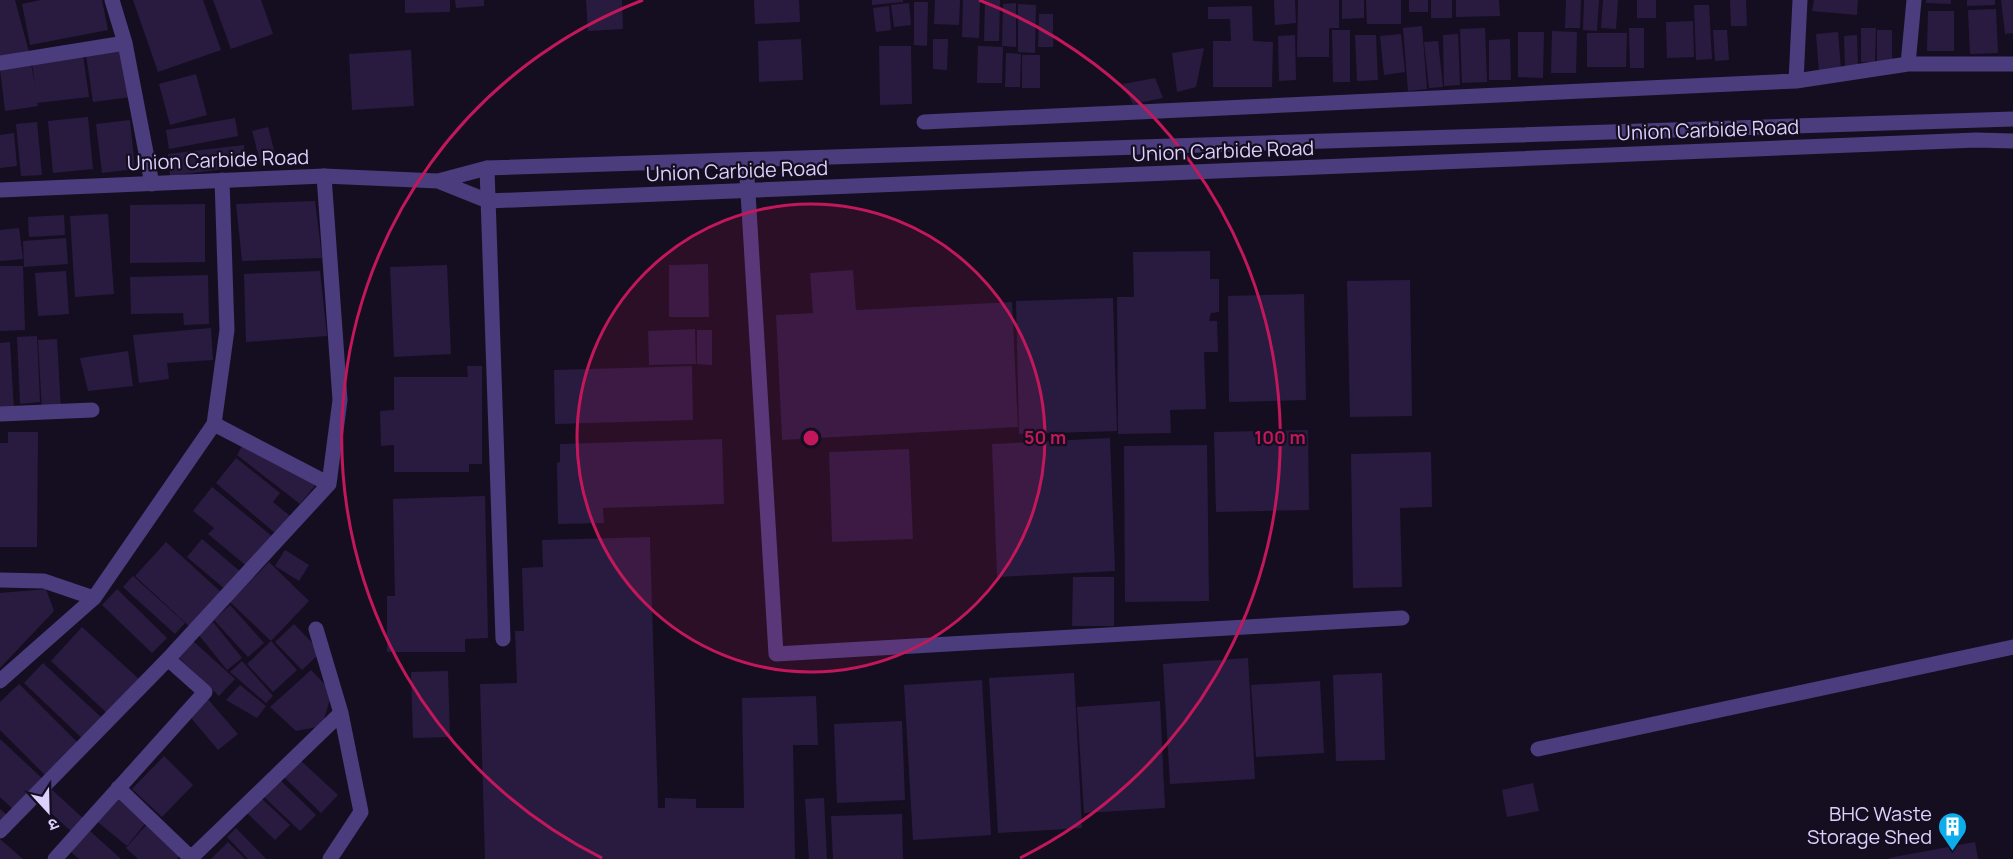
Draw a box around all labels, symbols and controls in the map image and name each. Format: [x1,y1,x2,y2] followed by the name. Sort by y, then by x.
[1616,113,1800,146] street label: Union Carbide Road
[1131,134,1315,167] street label: Union Carbide Road
[126,143,310,176] street label: Union Carbide Road
[645,154,829,187] street label: Union Carbide Road
[1024,425,1066,449] text: 50 m
[1254,425,1306,449] text: 100 m
[801,428,821,448] centre of rings
[18,781,78,841] north arrow
[1807,800,1932,850] place label: BHC Waste Storage Shed
[1937,810,1969,852] building icon: BHC Waste Storage Shed
[45,813,62,837] text: उ

